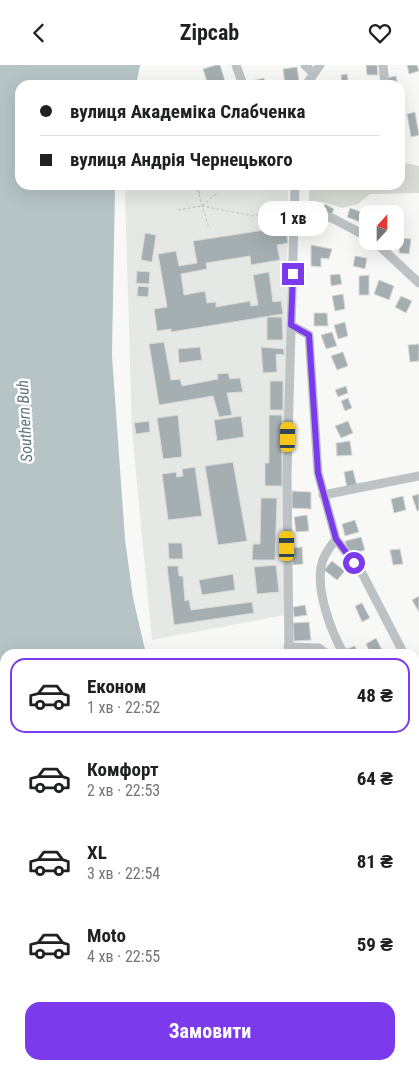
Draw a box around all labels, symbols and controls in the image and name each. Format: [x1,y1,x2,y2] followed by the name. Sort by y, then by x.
[25,19,53,47] icon: back
[366,19,394,47] icon: heart
[180,20,239,45] text: Zipcab
[70,100,305,123] text: вулиця Академіка Слабченка
[70,148,293,171] text: вулиця Андрія Чернецького
[258,201,328,237] callout: 1 хв
[359,205,404,250] north arrow
[359,205,404,250] map controls
[280,209,306,228] text: 1 хв
[282,263,304,285] route end
[13,380,36,462] water label: Southern Buh
[280,422,295,452] car
[279,531,294,561] car
[343,552,365,574] route start
[27,673,72,718] icon: car
[87,675,146,698] text: Економ
[357,684,393,707] text: 48 ₴
[87,698,160,717] text: 1 хв · 22:52
[27,756,72,801] icon: car
[87,758,159,781] text: Комфорт
[357,767,393,790] text: 64 ₴
[87,781,160,800] text: 2 хв · 22:53
[27,839,72,884] icon: car
[87,841,107,864] text: XL
[357,850,393,873] text: 81 ₴
[87,864,160,883] text: 3 хв · 22:54
[27,922,72,967] icon: car
[87,924,126,947] text: Moto
[357,933,393,956] text: 59 ₴
[87,947,160,966] text: 4 хв · 22:55
[25,1002,395,1060] button: Замовити

